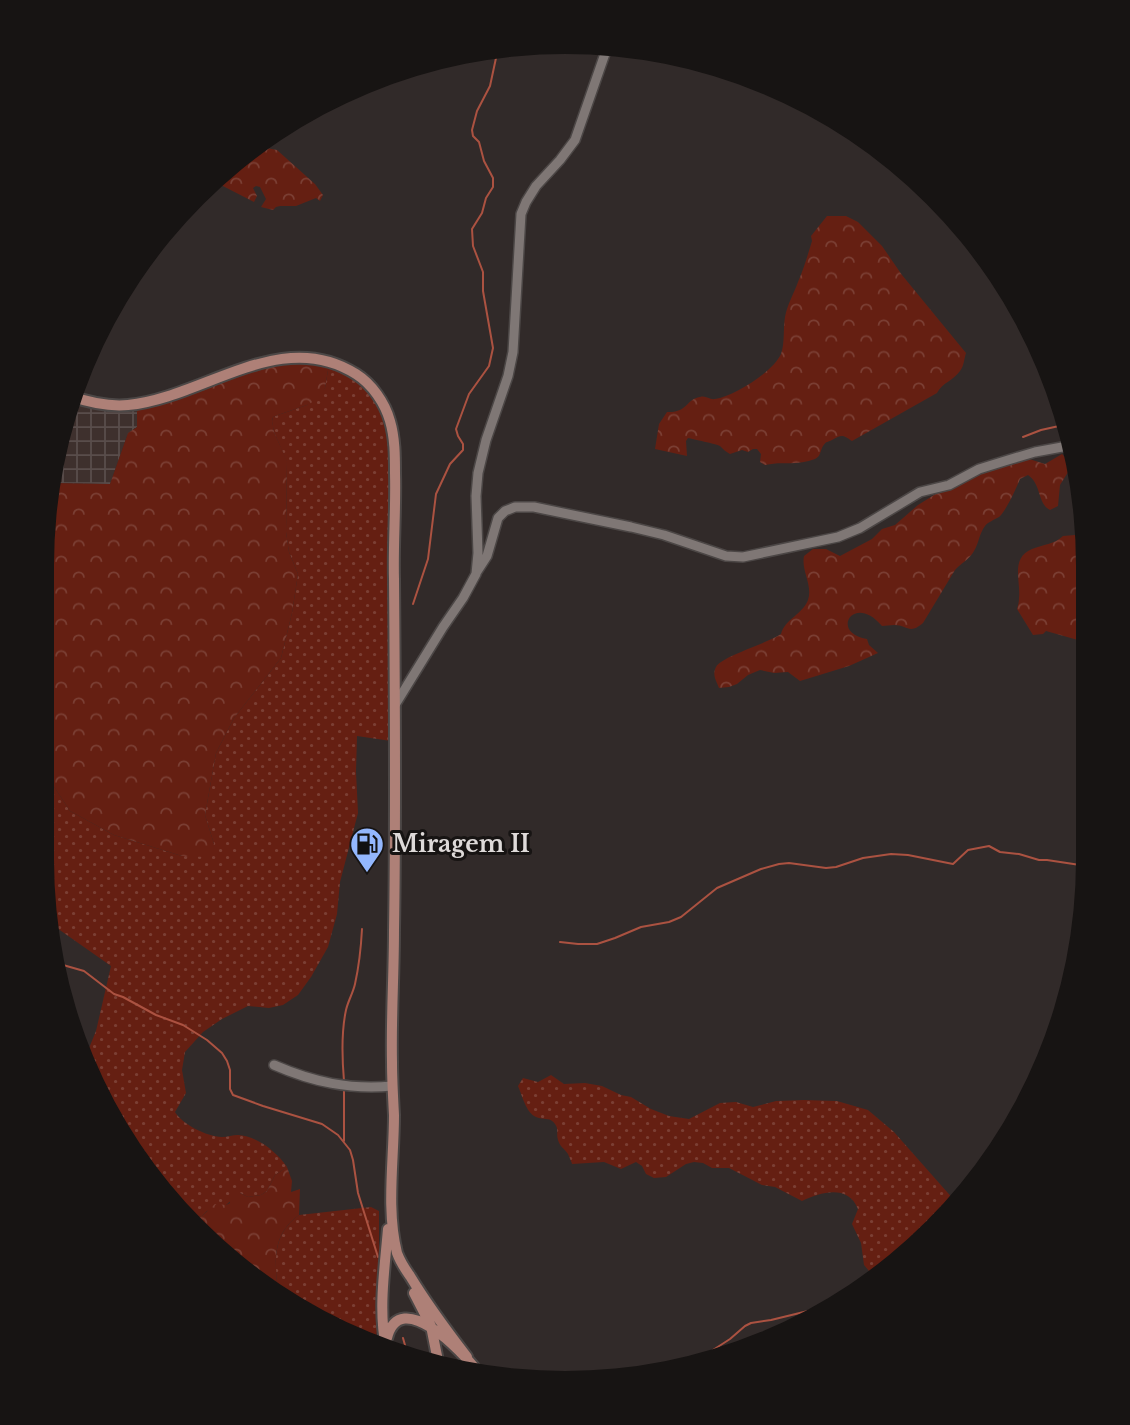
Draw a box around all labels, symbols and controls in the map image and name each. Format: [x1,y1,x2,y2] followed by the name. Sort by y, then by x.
[348,825,386,874] fuel station icon: Miragem II
[392,830,530,858] place label: Miragem II

